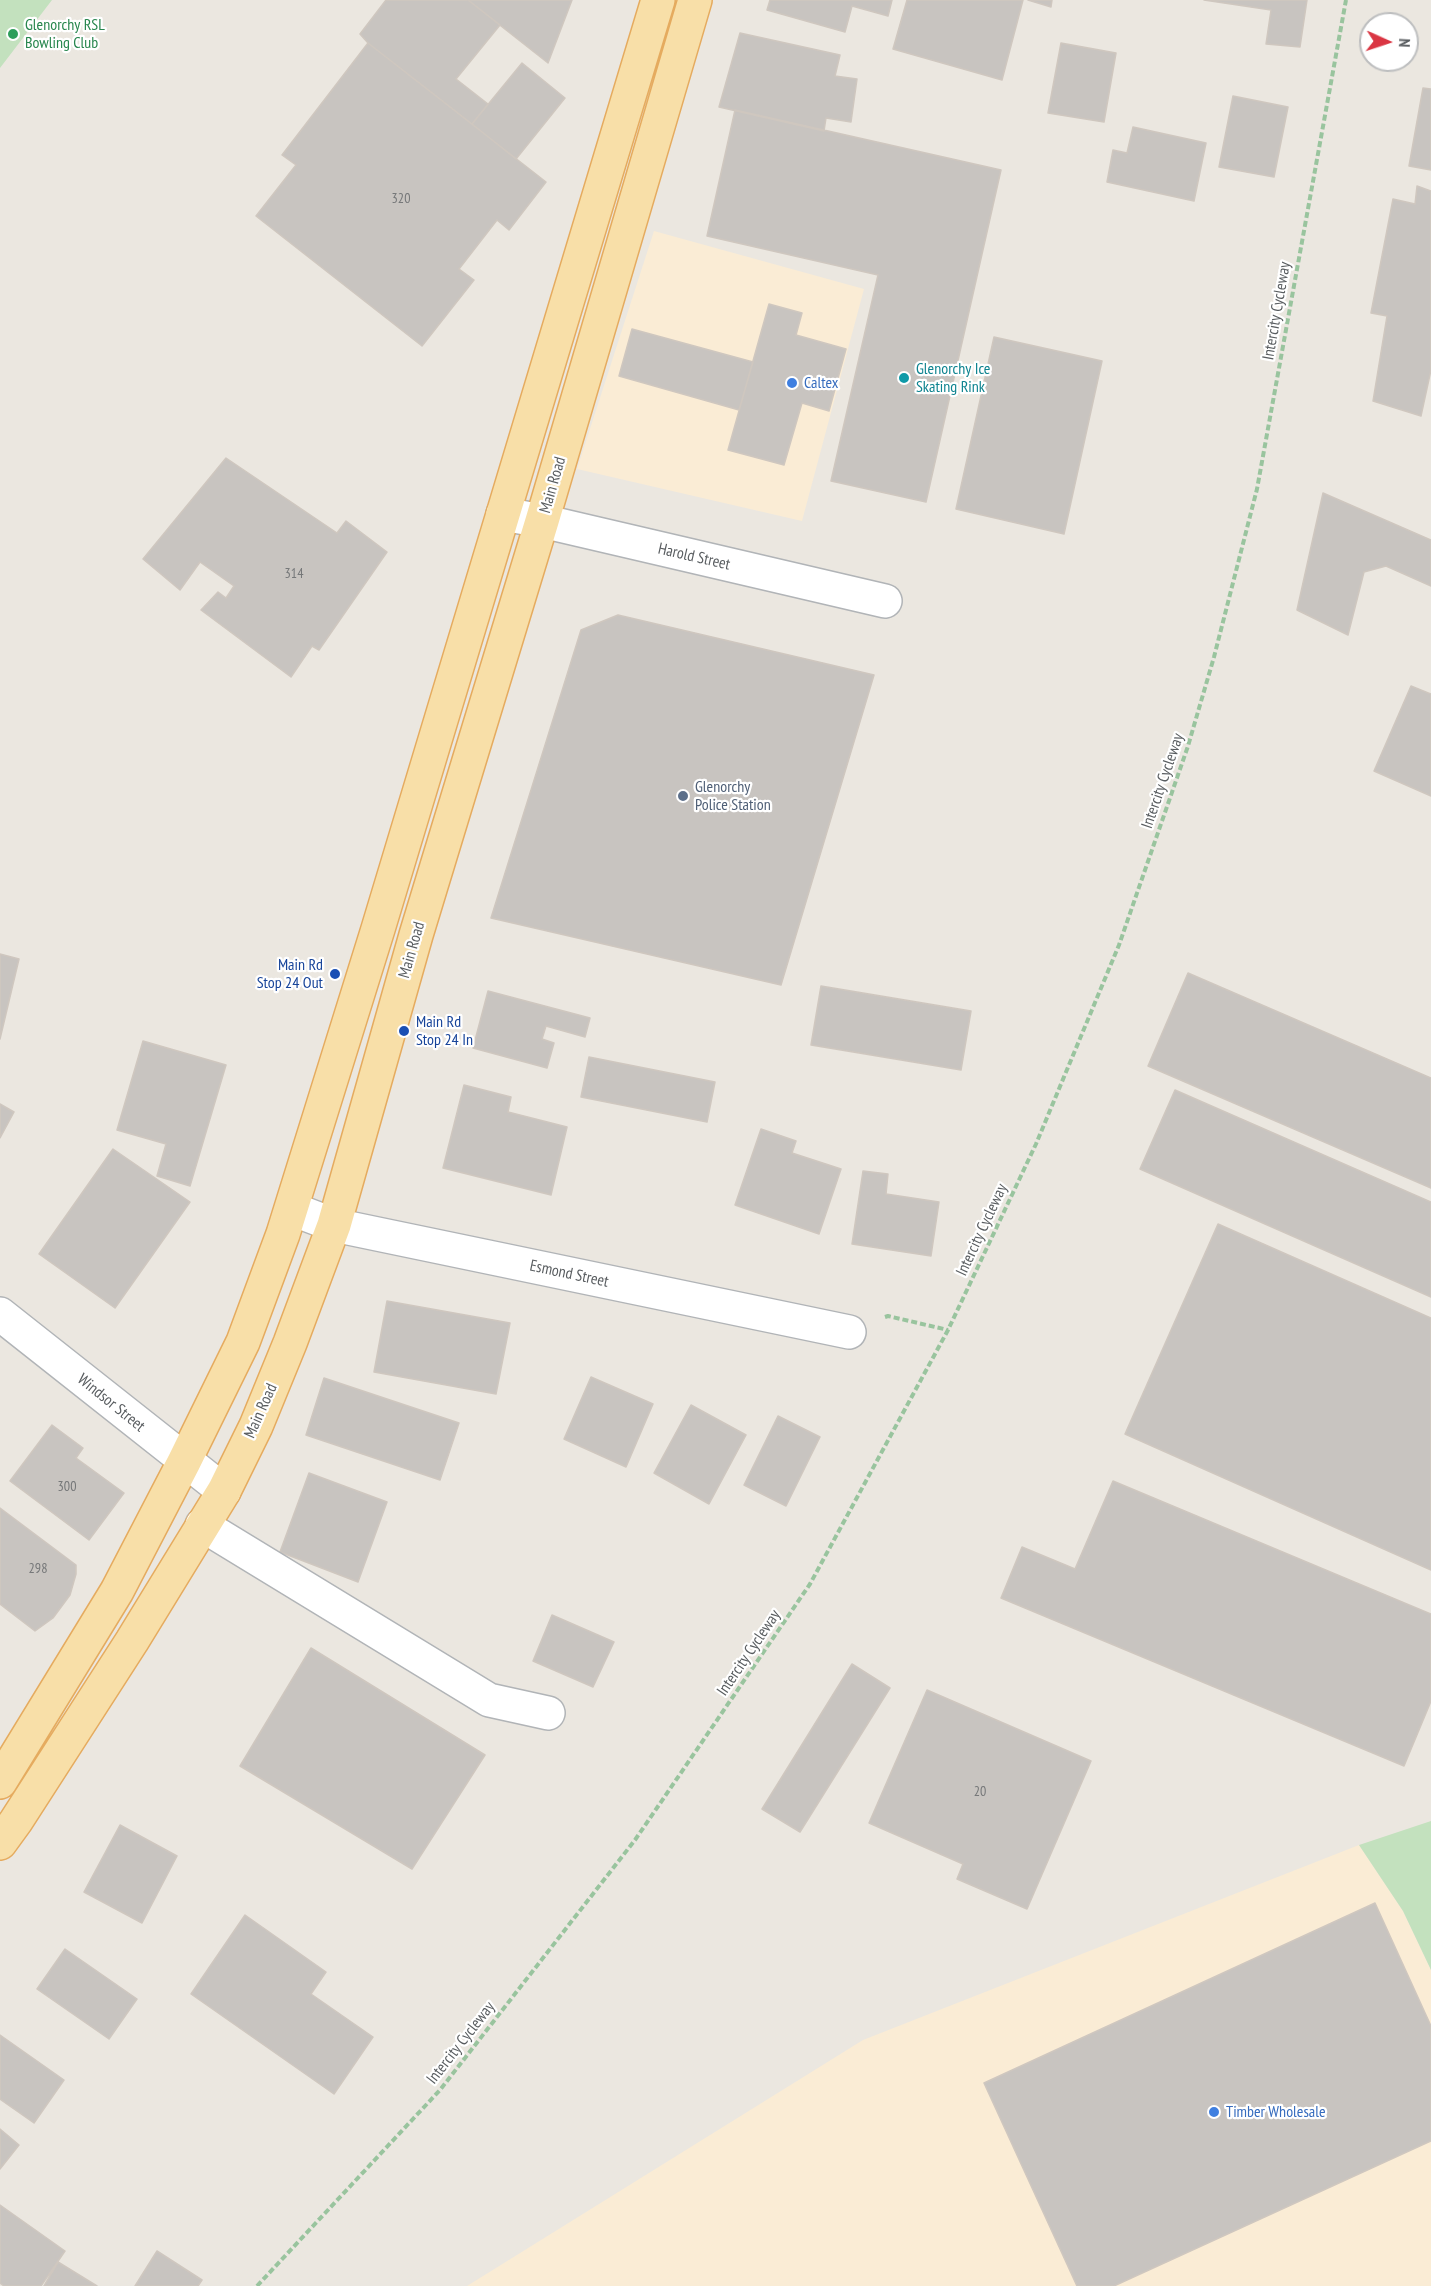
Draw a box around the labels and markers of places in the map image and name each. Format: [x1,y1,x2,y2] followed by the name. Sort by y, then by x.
[25,15,105,53] place label: Glenorchy RSL Bowling Club
[6,27,20,41] marker: Glenorchy RSL Bowling Club
[916,359,990,397] place label: Glenorchy Ice Skating Rink
[897,371,911,385] marker: Glenorchy Ice Skating Rink
[804,373,838,393] place label: Caltex
[785,376,799,390] marker: Caltex
[695,777,771,815] place label: Glenorchy Police Station
[676,789,690,803] marker: Glenorchy Police Station
[257,955,323,993] place label: Main Rd Stop 24 Out
[328,967,342,981] marker: Main Rd Stop 24 Out
[416,1012,473,1050] place label: Main Rd Stop 24 In
[397,1024,411,1038] marker: Main Rd Stop 24 In
[1226,2102,1326,2122] place label: Timber Wholesale
[1207,2105,1221,2119] marker: Timber Wholesale

